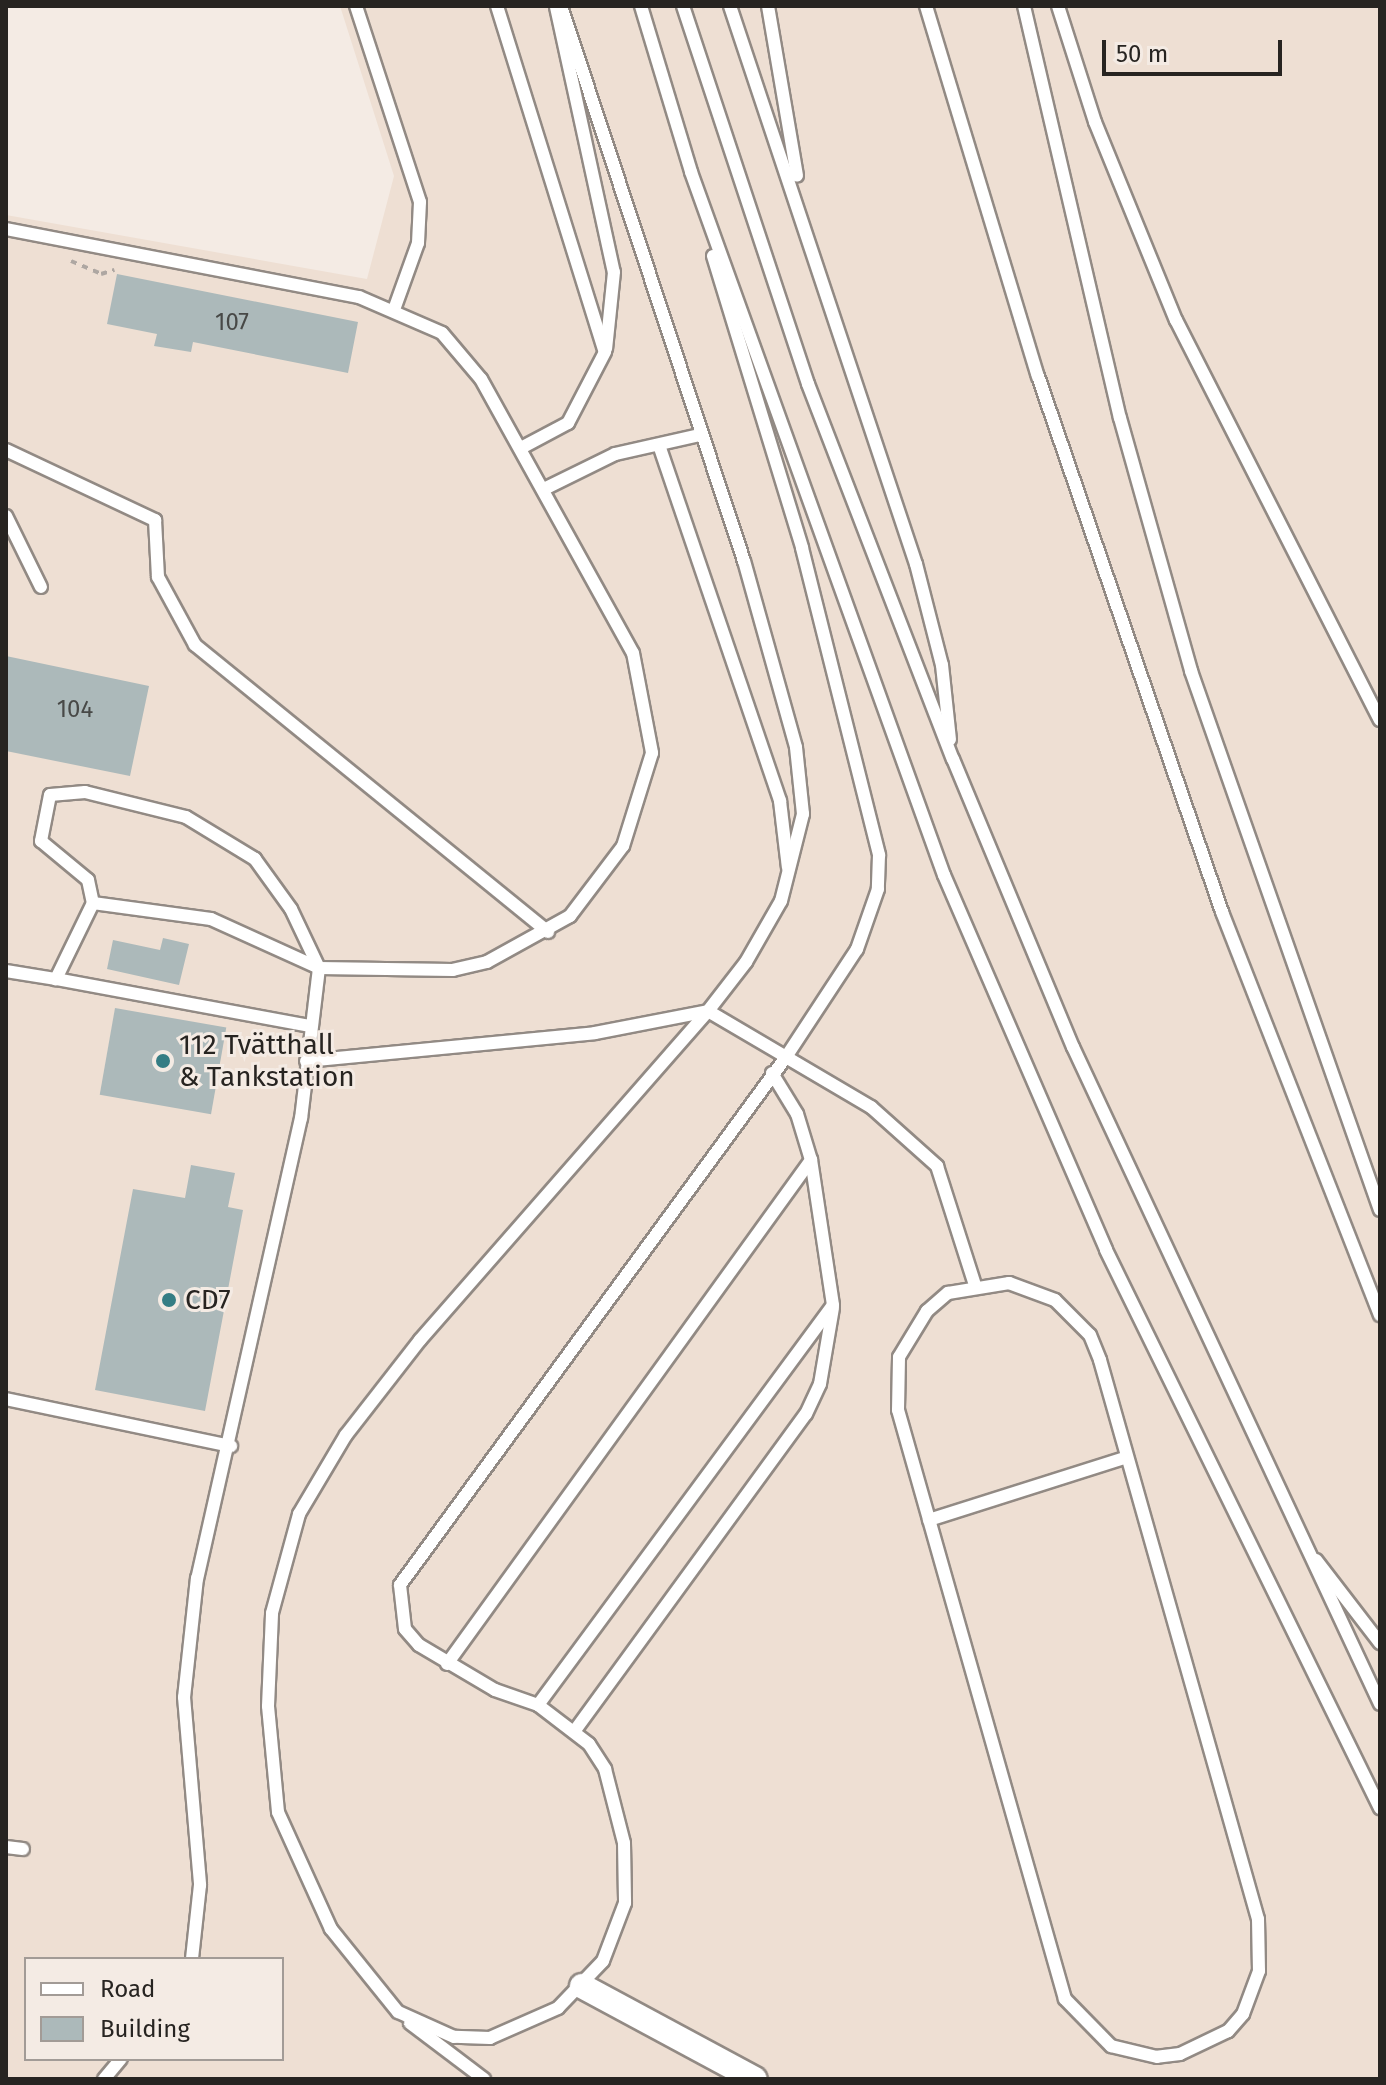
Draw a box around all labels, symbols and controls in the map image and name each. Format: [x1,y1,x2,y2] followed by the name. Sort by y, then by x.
[1106,24,1286,74] scale bar
[1116,40,1168,68] text: 50 m
[215,309,249,337] house number: 107
[57,696,93,724] house number: 104
[179,1028,355,1094] place label: 112 Tvätthall & Tankstation
[154,1052,172,1070] marker: 112 Tvätthall & Tankstation
[185,1283,231,1317] place label: CD7
[160,1291,178,1309] marker: CD7
[24,1957,284,2061] legend
[100,1975,155,2003] text: Road
[100,2015,190,2043] text: Building

